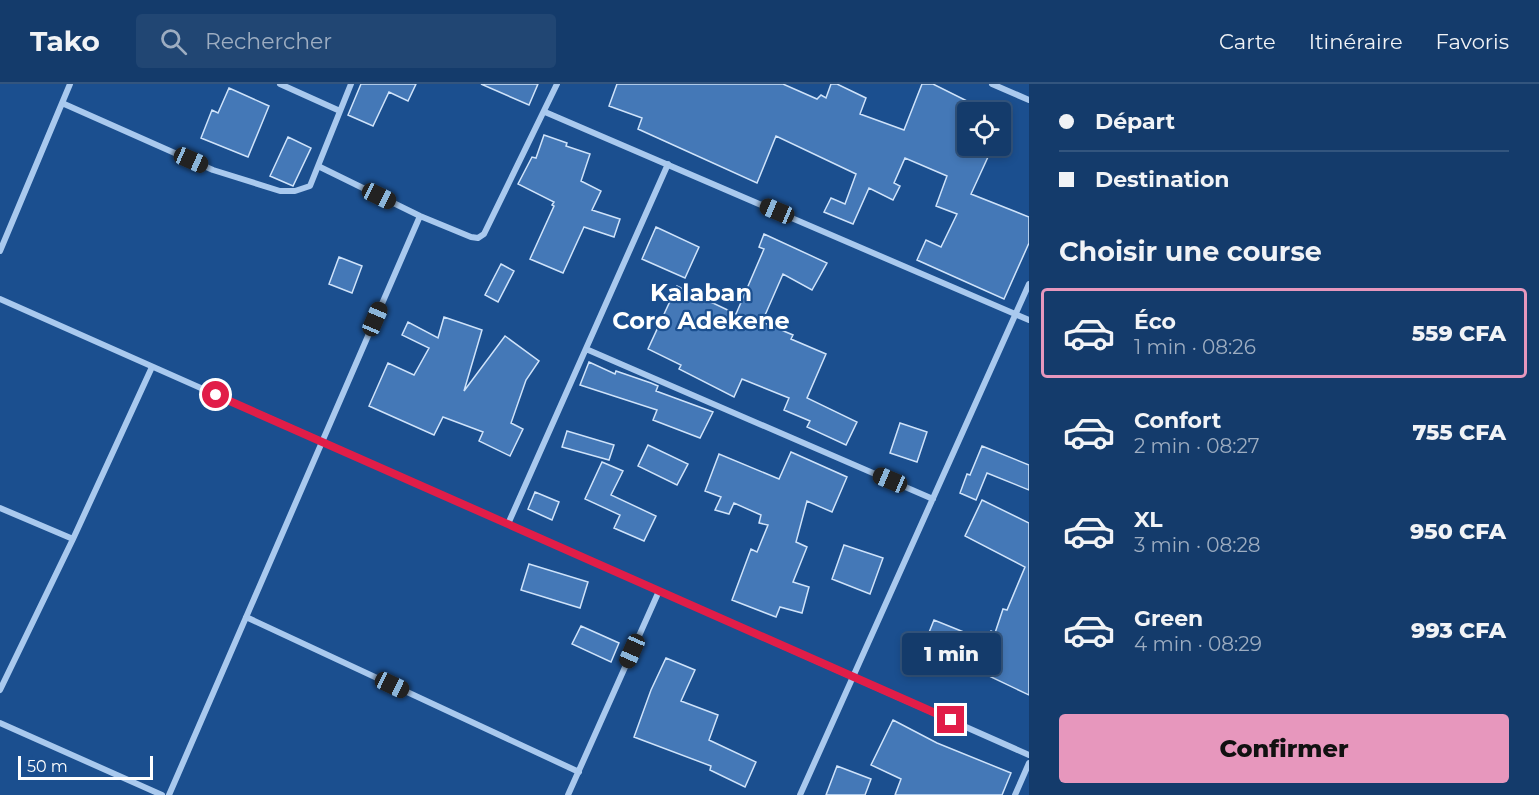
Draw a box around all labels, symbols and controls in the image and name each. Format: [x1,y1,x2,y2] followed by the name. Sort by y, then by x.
[136,14,556,68] search box
[30,24,100,58] text: Tako
[157,25,190,58] icon: search
[205,28,332,55] text: Rechercher
[1219,29,1276,54] text: Carte
[1309,29,1403,54] text: Itinéraire
[1436,29,1509,54] text: Favoris
[957,102,1011,156] map controls
[957,102,1011,156] button: locate
[1095,108,1175,135] text: Départ
[171,144,211,176] car
[1095,166,1230,193] text: Destination
[359,180,399,212] car
[757,196,797,226] car
[1059,235,1322,268] text: Choisir une course
[612,278,790,335] district label: Kalaban Coro Adekene
[360,299,390,339] car
[1062,306,1116,360] icon: car
[1134,308,1176,335] text: Éco
[1412,320,1506,347] text: 559 CFA
[1134,335,1256,359] text: 1 min · 08:26
[202,381,229,408] route start
[1062,405,1116,459] icon: car
[1134,407,1221,434] text: Confort
[1413,419,1506,446] text: 755 CFA
[1134,434,1260,458] text: 2 min · 08:27
[870,465,910,495] car
[1062,504,1116,558] icon: car
[1134,506,1163,533] text: XL
[1410,518,1506,545] text: 950 CFA
[1134,533,1261,557] text: 3 min · 08:28
[1062,603,1116,657] icon: car
[1134,605,1203,632] text: Green
[1411,617,1506,644] text: 993 CFA
[616,631,648,671] car
[1134,632,1262,656] text: 4 min · 08:29
[902,633,1000,675] callout: 1 min
[924,642,979,666] text: 1 min
[372,669,412,701] car
[937,706,964,733] route end
[1059,714,1509,783] button: Confirmer
[18,753,153,780] scale bar
[27,757,68,776] text: 50 m

